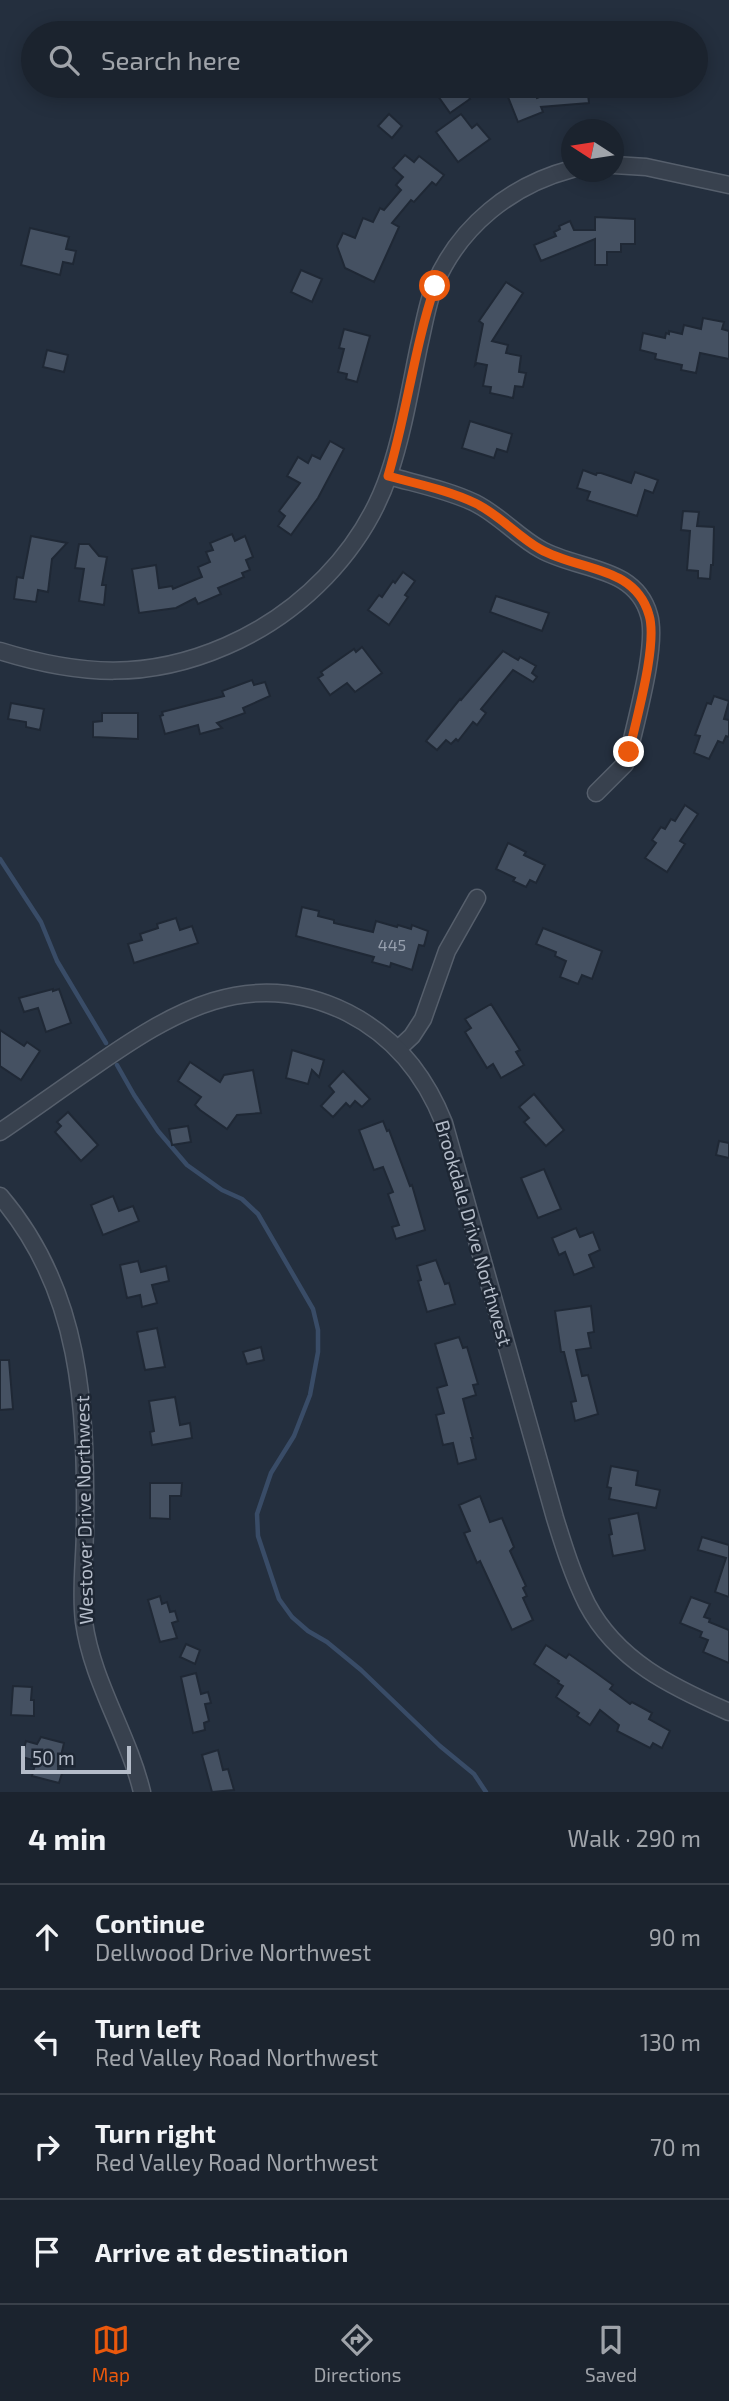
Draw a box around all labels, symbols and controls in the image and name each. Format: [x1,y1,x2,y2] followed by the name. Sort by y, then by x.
[21,21,708,98] search box
[45,41,83,79] icon: search
[101,44,241,75] text: Search here
[561,119,624,182] north arrow
[419,270,450,301] route start
[613,736,644,767] route end
[378,935,406,954] house number: 445
[431,1117,518,1348] street label: Brookdale Drive Northwest
[70,1395,97,1625] street label: Westover Drive Northwest
[21,1743,131,1775] scale bar
[32,1746,75,1769] text: 50 m
[28,1820,106,1856] text: 4 min
[568,1824,701,1852] text: Walk · 290 m
[95,1907,205,1938] text: Continue
[28,1918,66,1956] icon: ahead
[649,1923,701,1951] text: 90 m
[95,1938,371,1966] text: Dellwood Drive Northwest
[95,2012,201,2043] text: Turn left
[28,2023,66,2061] icon: left
[640,2028,701,2056] text: 130 m
[95,2043,378,2071] text: Red Valley Road Northwest
[95,2117,216,2148] text: Turn right
[28,2128,66,2166] icon: right
[650,2133,701,2161] text: 70 m
[95,2148,378,2176] text: Red Valley Road Northwest
[28,2233,66,2271] icon: arrive
[95,2236,348,2267] text: Arrive at destination
[92,2321,130,2386] tab: Map
[314,2321,401,2386] tab: Directions
[585,2321,637,2386] tab: Saved

